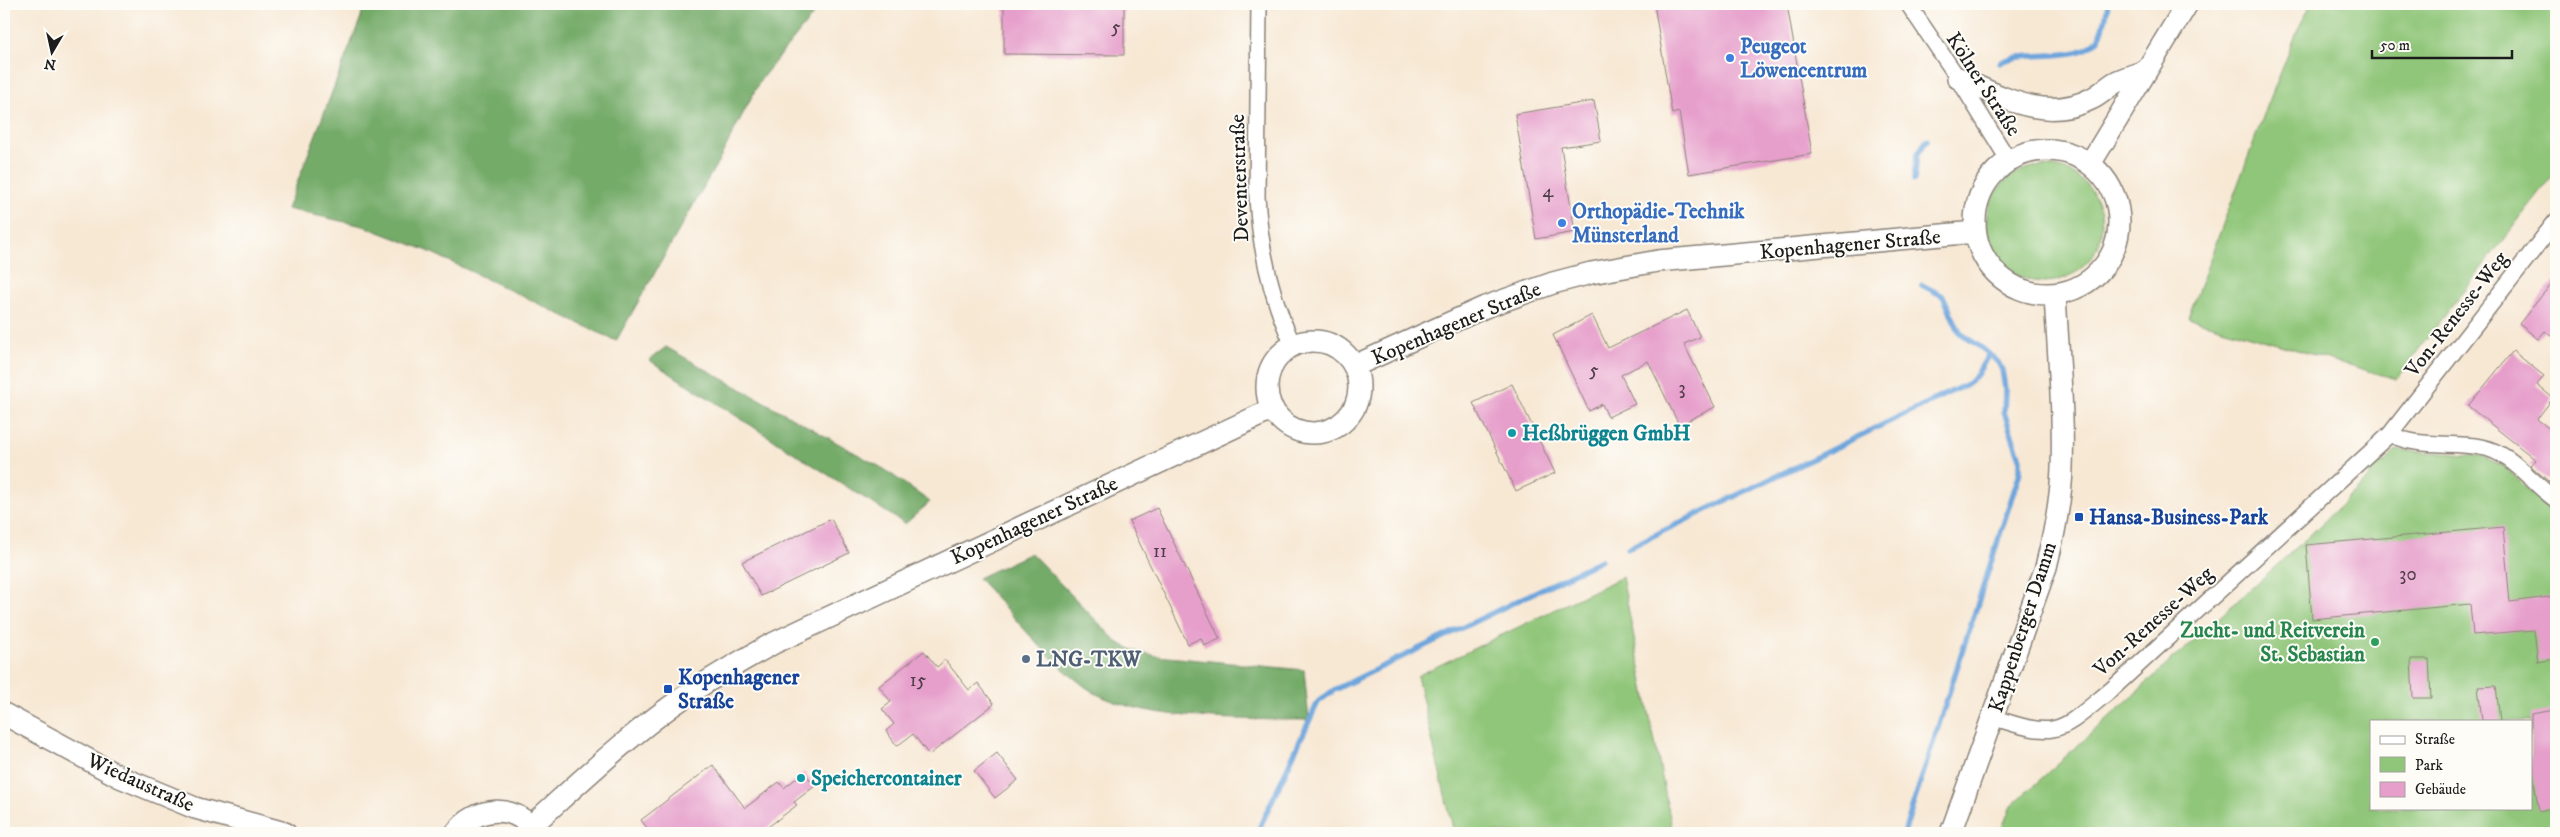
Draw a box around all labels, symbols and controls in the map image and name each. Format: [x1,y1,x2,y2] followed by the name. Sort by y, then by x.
[1111,16,1121,39] house number: 5
[28,28,78,78] north arrow
[1940,28,2027,142] street label: Kölner Straße
[2372,28,2512,60] scale bar
[1740,34,1868,84] place label: Peugeot Löwencentrum
[2380,36,2410,55] text: 50 m
[1724,52,1736,64] marker: Peugeot Löwencentrum
[43,54,57,74] text: N
[1225,113,1255,242] street label: Deventerstraße
[1543,180,1555,203] house number: 4
[1572,199,1745,249] place label: Orthopädie-Technik Münsterland
[1556,217,1568,229] marker: Orthopädie-Technik Münsterland
[1759,224,1942,266] street label: Kopenhagener Straße
[2399,246,2514,383] street label: Von-Renesse-Weg
[1368,276,1545,371] street label: Kopenhagener Straße
[1589,359,1599,382] house number: 5
[1678,377,1686,400] house number: 3
[1522,421,1691,447] place label: Heßbrüggen GmbH
[1506,427,1518,439] marker: Heßbrüggen GmbH
[947,471,1122,571] street label: Kopenhagener Straße
[2089,505,2269,531] place label: Hansa-Business-Park
[2073,511,2085,523] marker: Hansa-Business-Park
[1983,538,2063,716] street label: Kappenberger Damm
[1153,540,1167,563] house number: 11
[2088,561,2220,683] street label: Von-Renesse-Weg
[2399,563,2417,586] house number: 30
[2180,618,2366,668] place label: Zucht- und Reitverein St. Sebastian
[2369,636,2381,648] marker: Zucht- und Reitverein St. Sebastian
[1036,647,1142,673] place label: LNG-TKW
[1020,653,1032,665] marker: LNG-TKW
[678,665,800,715] place label: Kopenhagener Straße
[910,669,927,692] house number: 15
[662,683,674,695] marker: Kopenhagener Straße
[2370,720,2532,810] legend
[2415,730,2455,749] text: Straße
[82,747,199,818] street label: Wiedaustraße
[2415,756,2444,775] text: Park
[811,766,963,792] place label: Speichercontainer
[795,772,807,784] marker: Speichercontainer
[2415,780,2466,799] text: Gebäude

